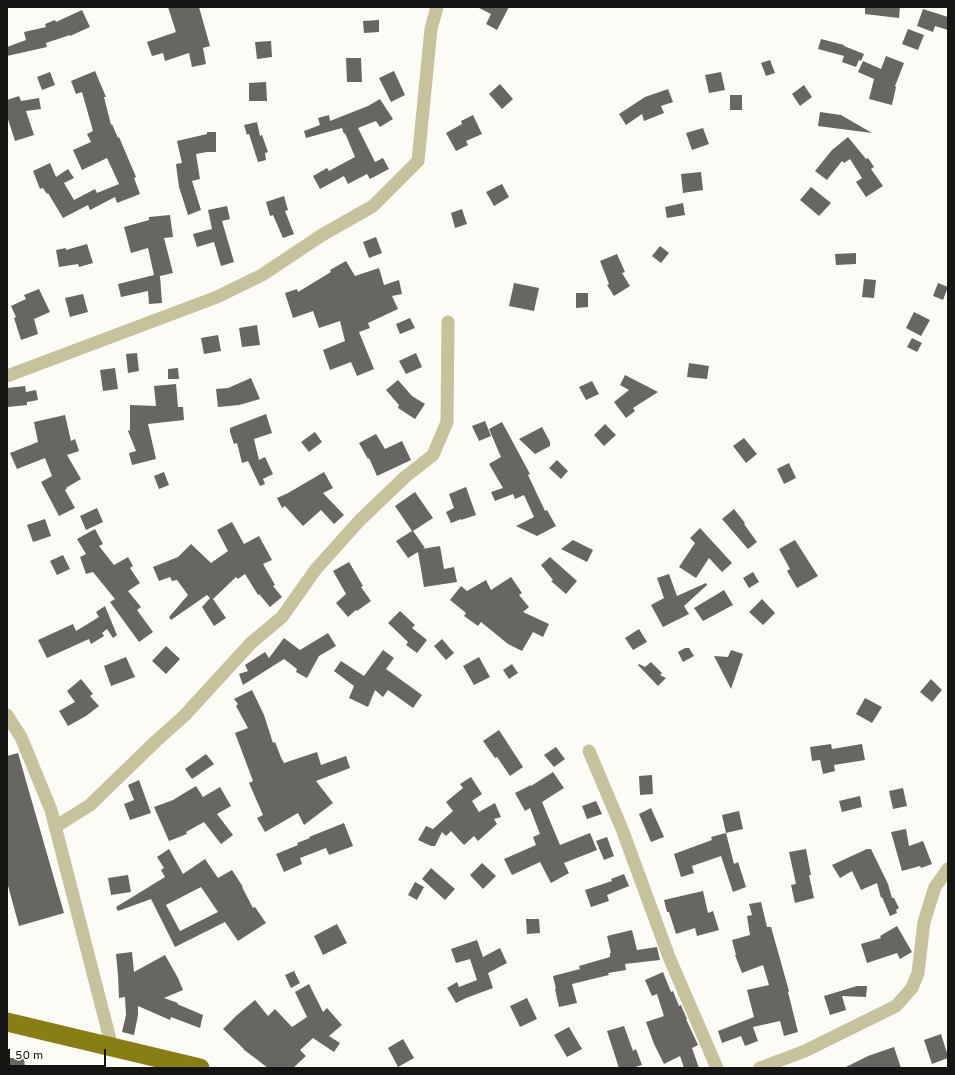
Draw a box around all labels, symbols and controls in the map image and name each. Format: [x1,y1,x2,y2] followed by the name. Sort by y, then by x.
[10,1041,108,1067] scale bar
[15,1048,43,1064] text: 50 m

